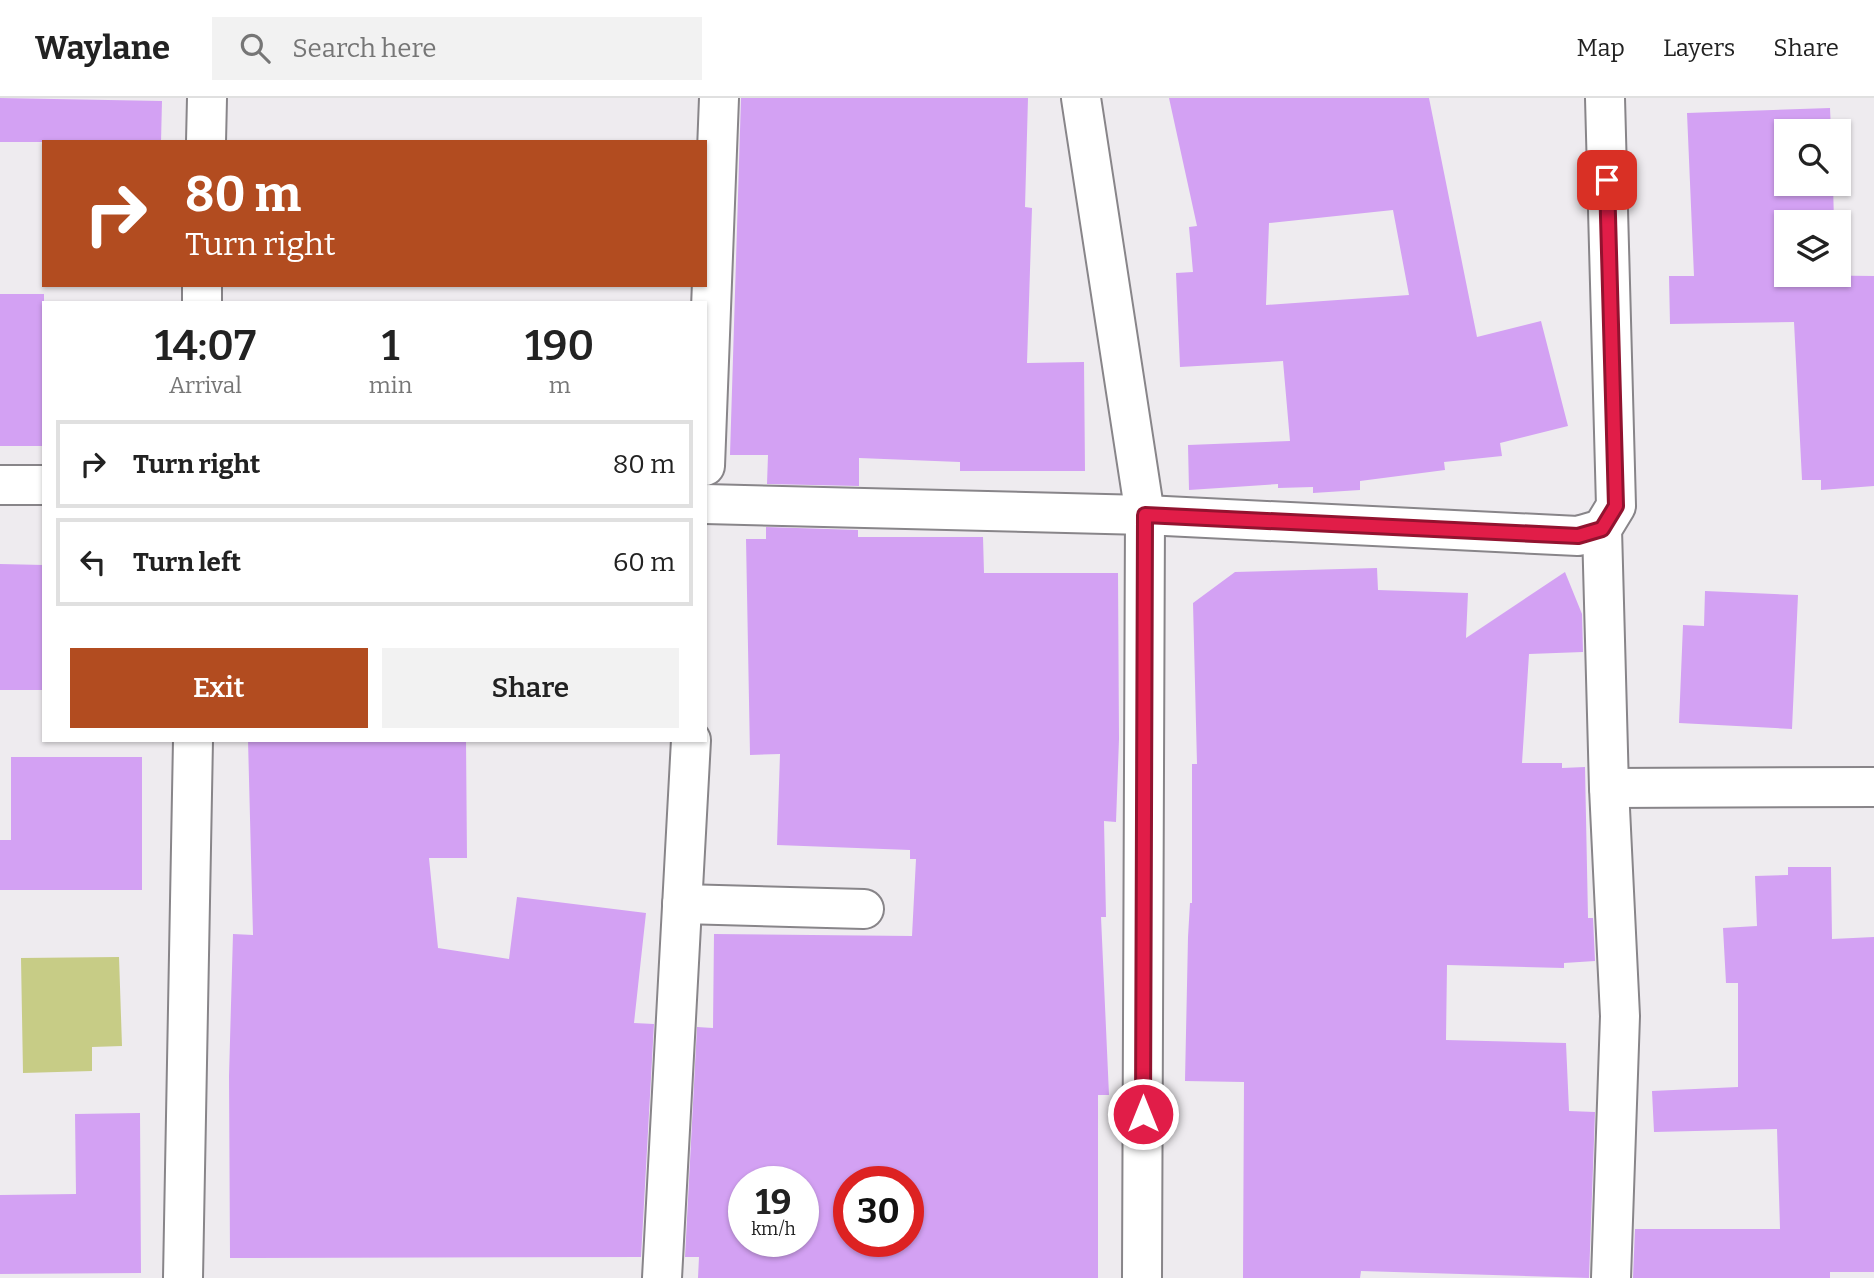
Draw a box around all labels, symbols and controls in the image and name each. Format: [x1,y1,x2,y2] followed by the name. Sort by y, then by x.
[212,17,702,80] search box
[35,28,170,68] text: Waylane
[236,29,274,67] icon: search
[292,33,437,64] text: Search here
[1577,34,1625,62] text: Map
[1663,34,1735,62] text: Layers
[1773,34,1839,62] text: Share
[1774,119,1851,287] map controls
[1774,119,1851,196] button: search
[1577,150,1637,210] pin
[1588,161,1626,199] icon: arrive
[185,165,301,224] text: 80 m
[70,168,161,259] icon: right
[1774,210,1851,287] button: layers
[185,225,336,263] text: Turn right
[155,321,256,371] text: 14:07
[382,321,399,371] text: 1
[525,321,594,371] text: 190
[169,371,242,399] text: Arrival
[369,371,412,399] text: min
[549,371,571,399] text: m
[74,445,112,483] icon: right
[133,449,260,480] text: Turn right
[613,449,675,480] text: 80 m
[74,543,112,581] icon: left
[133,547,241,578] text: Turn left
[613,547,675,578] text: 60 m
[70,648,368,728] button: Exit
[382,648,679,728] button: Share
[1106,1077,1180,1151] position arrow
[833,1166,924,1257] speed limit sign: 30
[756,1181,791,1223] text: 19
[751,1218,796,1240] text: km/h

